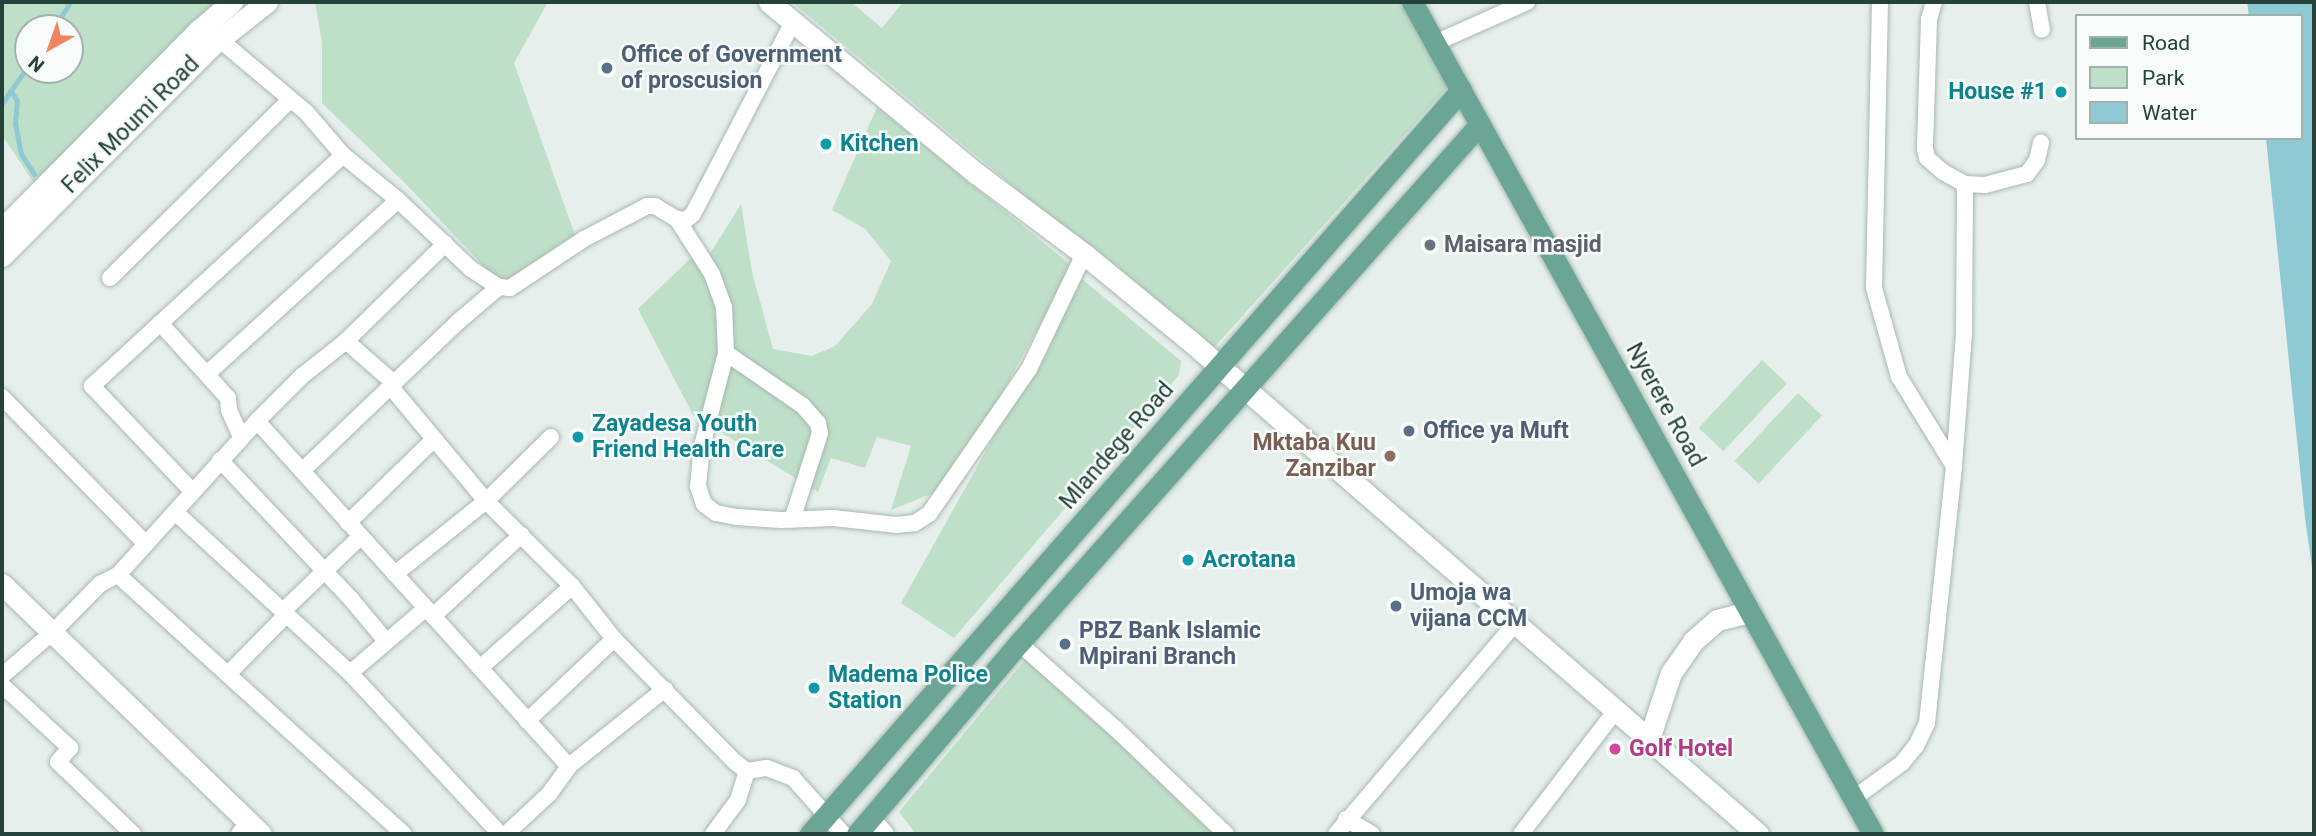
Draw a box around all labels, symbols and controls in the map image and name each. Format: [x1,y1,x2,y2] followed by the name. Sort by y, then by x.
[14,14,84,84] north arrow
[2074,14,2302,140] legend
[2142,31,2190,55] text: Road
[621,41,842,95] place label: Office of Government of proscusion
[24,51,49,77] text: N
[57,51,205,199] street label: Felix Moumi Road
[599,60,615,76] marker: Office of Government of proscusion
[2142,66,2184,90] text: Park
[1948,78,2047,106] place label: House #1
[2053,84,2069,100] marker: House #1
[2142,101,2197,125] text: Water
[840,130,919,158] place label: Kitchen
[818,136,834,152] marker: Kitchen
[1444,231,1602,259] place label: Maisara masjid
[1422,237,1438,253] marker: Maisara masjid
[1620,338,1710,472] street label: Nyerere Road
[1054,377,1180,515] street label: Mlandege Road
[592,410,784,464] place label: Zayadesa Youth Friend Health Care
[1423,417,1569,445] place label: Office ya Muft
[1401,423,1417,439] marker: Office ya Muft
[570,429,586,445] marker: Zayadesa Youth Friend Health Care
[1252,429,1376,483] place label: Mktaba Kuu Zanzibar
[1382,448,1398,464] marker: Mktaba Kuu Zanzibar
[1202,546,1296,574] place label: Acrotana
[1180,552,1196,568] marker: Acrotana
[1410,579,1527,633] place label: Umoja wa vijana CCM
[1388,598,1404,614] marker: Umoja wa vijana CCM
[1079,617,1261,671] place label: PBZ Bank Islamic Mpirani Branch
[1057,636,1073,652] marker: PBZ Bank Islamic Mpirani Branch
[828,661,988,715] place label: Madema Police Station
[806,680,822,696] marker: Madema Police Station
[1629,735,1733,763] place label: Golf Hotel
[1607,741,1623,757] marker: Golf Hotel

